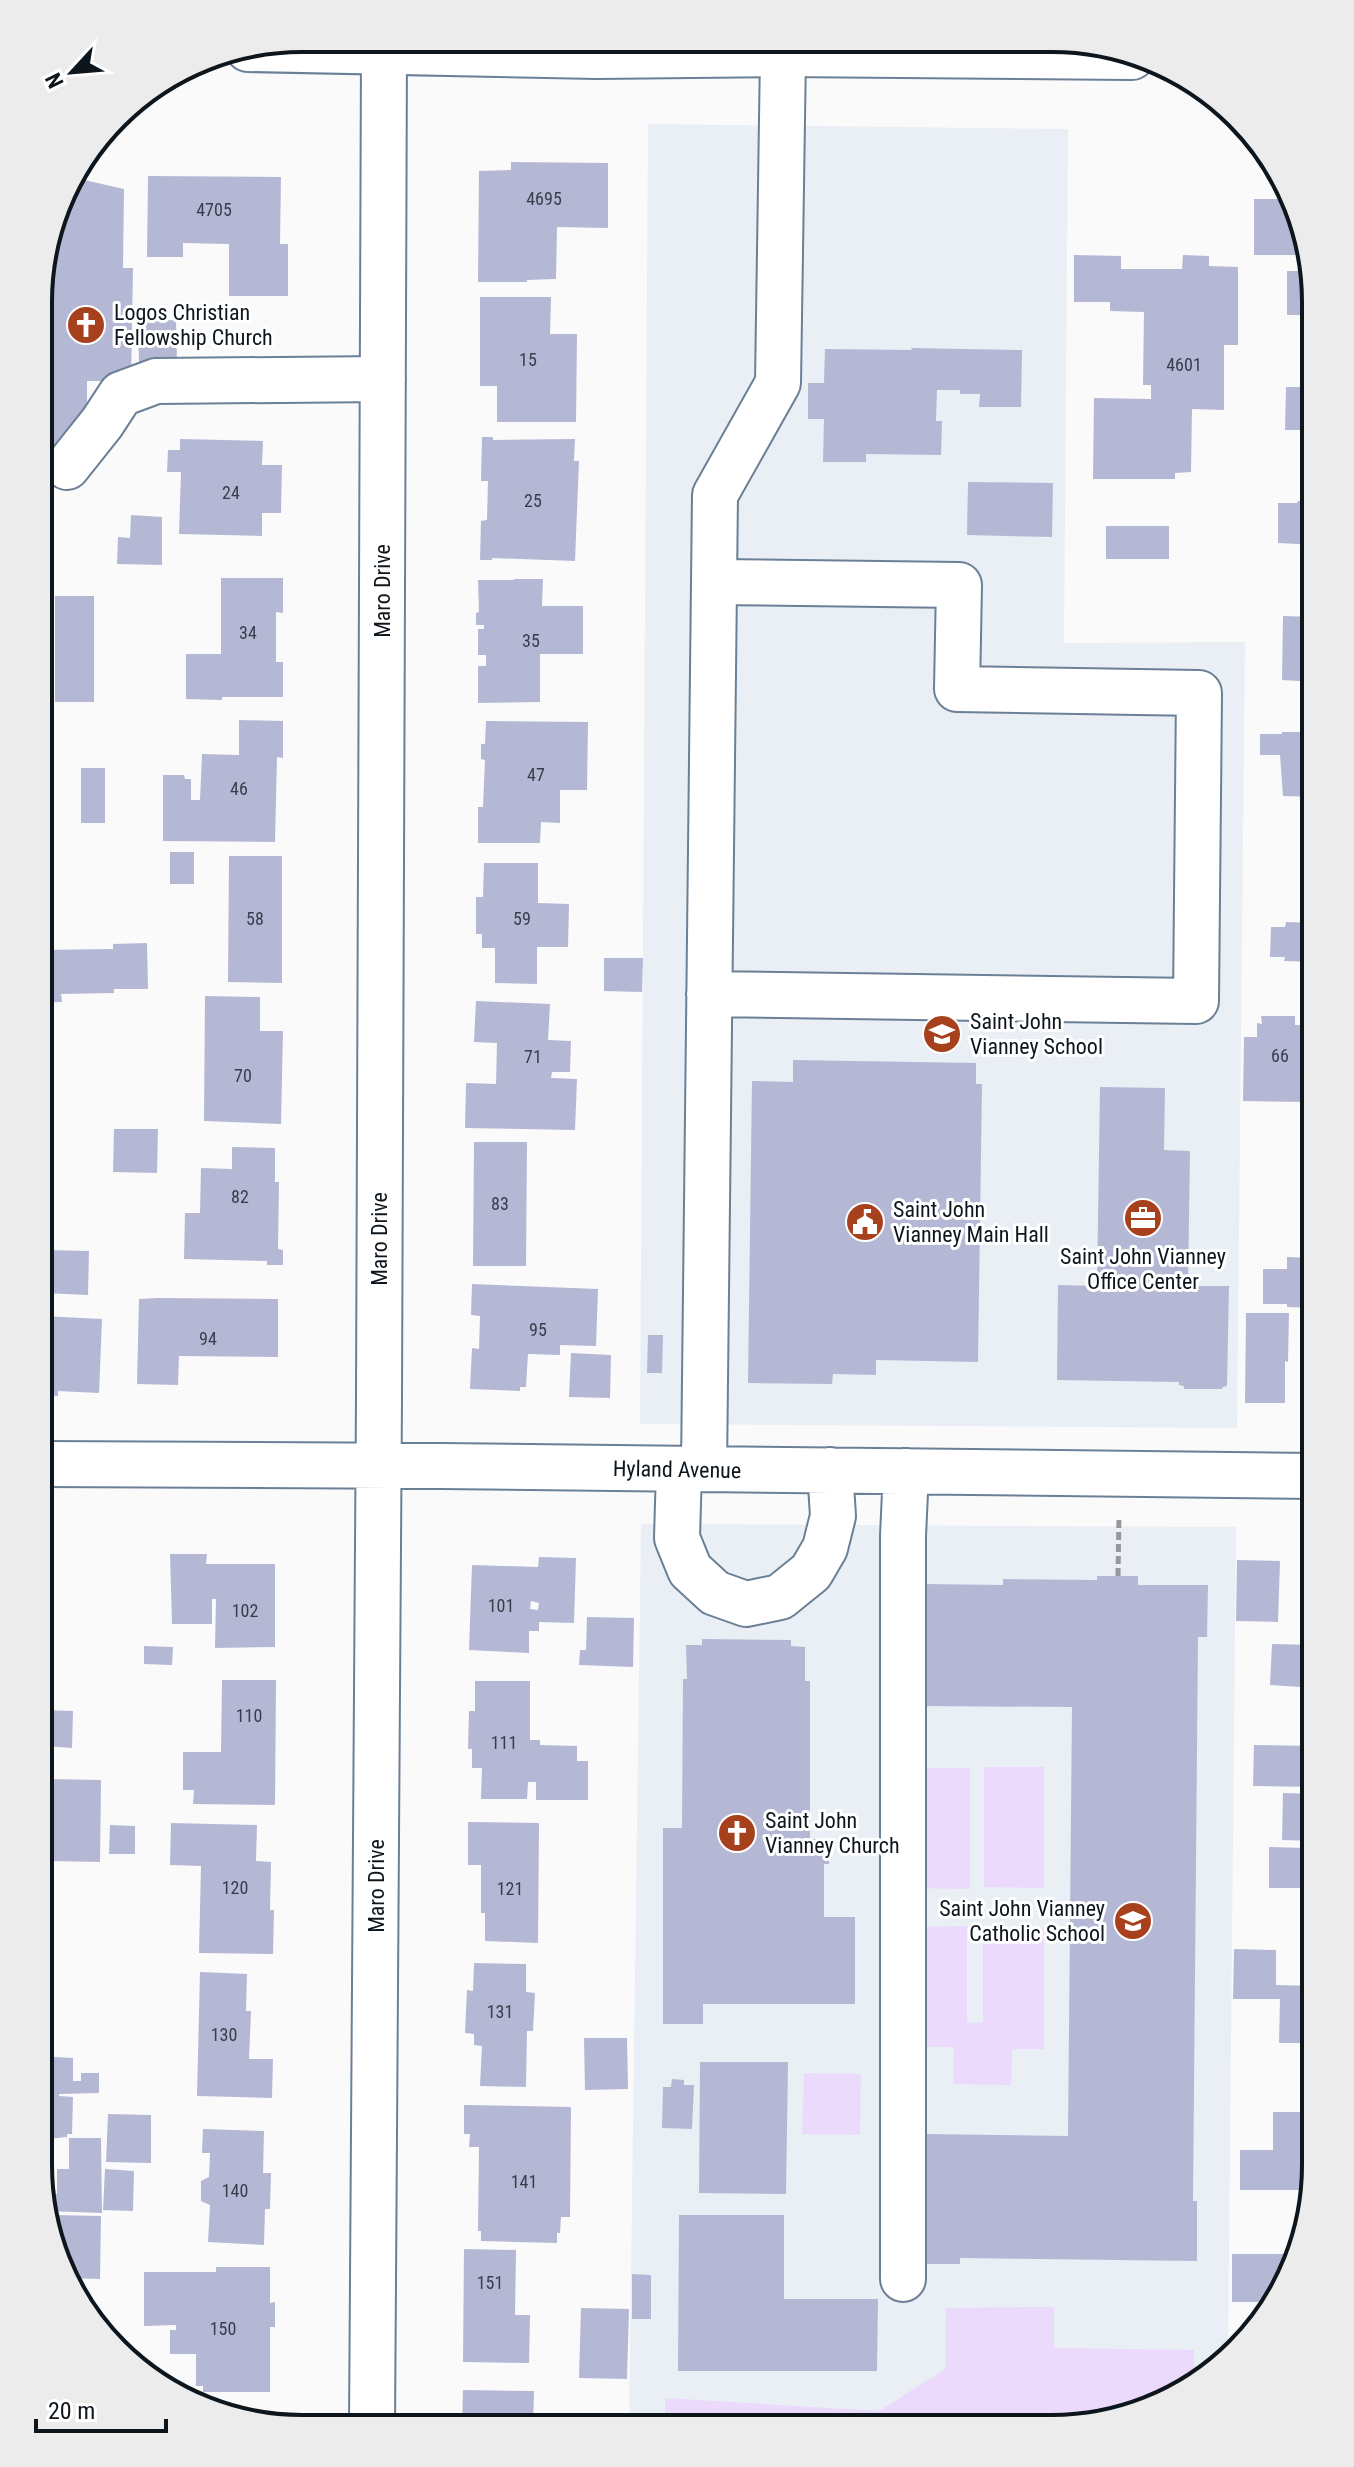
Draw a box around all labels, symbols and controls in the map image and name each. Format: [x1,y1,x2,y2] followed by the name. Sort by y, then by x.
[32,32,112,112] north arrow
[40,69,69,92] text: N
[526,188,562,209] house number: 4695
[196,199,232,220] house number: 4705
[114,300,273,350] place label: Logos Christian Fellowship Church
[65,304,107,346] church icon: Logos Christian Fellowship Church
[519,349,537,370] house number: 15
[1166,354,1202,375] house number: 4601
[222,482,240,503] house number: 24
[524,490,542,511] house number: 25
[370,544,395,638] street label: Maro Drive
[239,622,257,643] house number: 34
[522,630,540,651] house number: 35
[527,764,545,785] house number: 47
[230,778,248,799] house number: 46
[246,908,264,929] house number: 58
[513,908,531,929] house number: 59
[970,1009,1103,1059] place label: Saint John Vianney School
[921,1013,963,1055] school or university icon: Saint John Vianney School
[1271,1045,1289,1066] house number: 66
[524,1046,542,1067] house number: 71
[234,1065,252,1086] house number: 70
[231,1186,249,1207] house number: 82
[367,1192,392,1286] street label: Maro Drive
[491,1193,509,1214] house number: 83
[893,1197,1049,1247] place label: Saint John Vianney Main Hall
[1122,1197,1164,1239] office icon: Saint John Vianney Office Center
[844,1201,886,1243] public building icon: Saint John Vianney Main Hall
[1060,1244,1226,1294] place label: Saint John Vianney Office Center
[529,1319,547,1340] house number: 95
[199,1328,217,1349] house number: 94
[613,1456,741,1483] street label: Hyland Avenue
[488,1595,514,1616] house number: 101
[232,1600,258,1621] house number: 102
[236,1705,262,1726] house number: 110
[491,1732,517,1753] house number: 111
[765,1808,900,1858] place label: Saint John Vianney Church
[716,1812,758,1854] church icon: Saint John Vianney Church
[364,1839,389,1933] street label: Maro Drive
[222,1877,248,1898] house number: 120
[497,1878,523,1899] house number: 121
[939,1896,1105,1946] place label: Saint John Vianney Catholic School
[1112,1900,1154,1942] school or university icon: Saint John Vianney Catholic School
[487,2001,513,2022] house number: 131
[211,2024,237,2045] house number: 130
[511,2171,537,2192] house number: 141
[222,2180,248,2201] house number: 140
[477,2272,503,2293] house number: 151
[210,2318,236,2339] house number: 150
[36,2383,166,2433] scale bar
[48,2397,95,2425] text: 20 m

